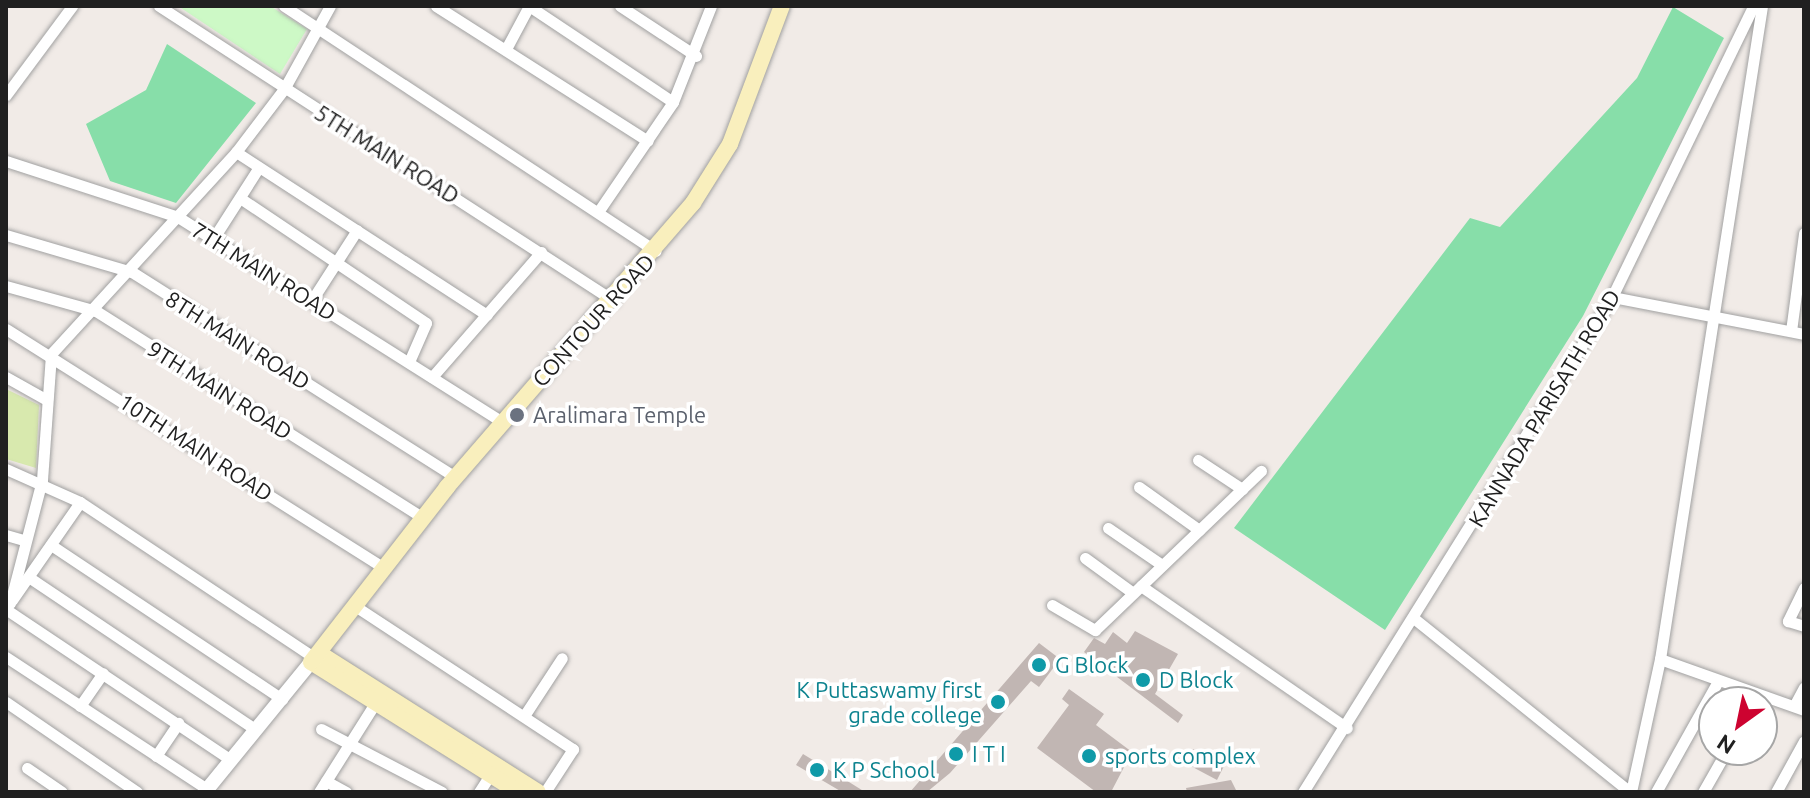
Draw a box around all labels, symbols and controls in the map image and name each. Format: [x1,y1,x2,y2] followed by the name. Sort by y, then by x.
[310,99,464,209] street label: 5TH MAIN ROAD
[187,216,341,326] street label: 7TH MAIN ROAD
[527,248,659,392] street label: CONTOUR ROAD
[161,285,315,395] street label: 8TH MAIN ROAD
[1463,285,1625,531] street label: KANNADA PARISATH ROAD
[143,335,297,445] street label: 9TH MAIN ROAD
[114,388,278,506] street label: 10TH MAIN ROAD
[533,402,706,428] place label: Aralimara Temple
[508,406,526,424] marker: Aralimara Temple
[1055,652,1129,678] place label: G Block
[1030,656,1048,674] marker: G Block
[1159,667,1234,693] place label: D Block
[1134,671,1152,689] marker: D Block
[796,676,982,728] place label: K Puttaswamy first grade college
[1698,686,1778,766] north arrow
[989,693,1007,711] marker: K Puttaswamy first grade college
[1712,730,1739,760] text: N
[972,741,1006,767] place label: I T I
[1105,743,1256,769] place label: sports complex
[947,745,965,763] marker: I T I
[1080,747,1098,765] marker: sports complex
[833,757,935,783] place label: K P School
[808,761,826,779] marker: K P School

